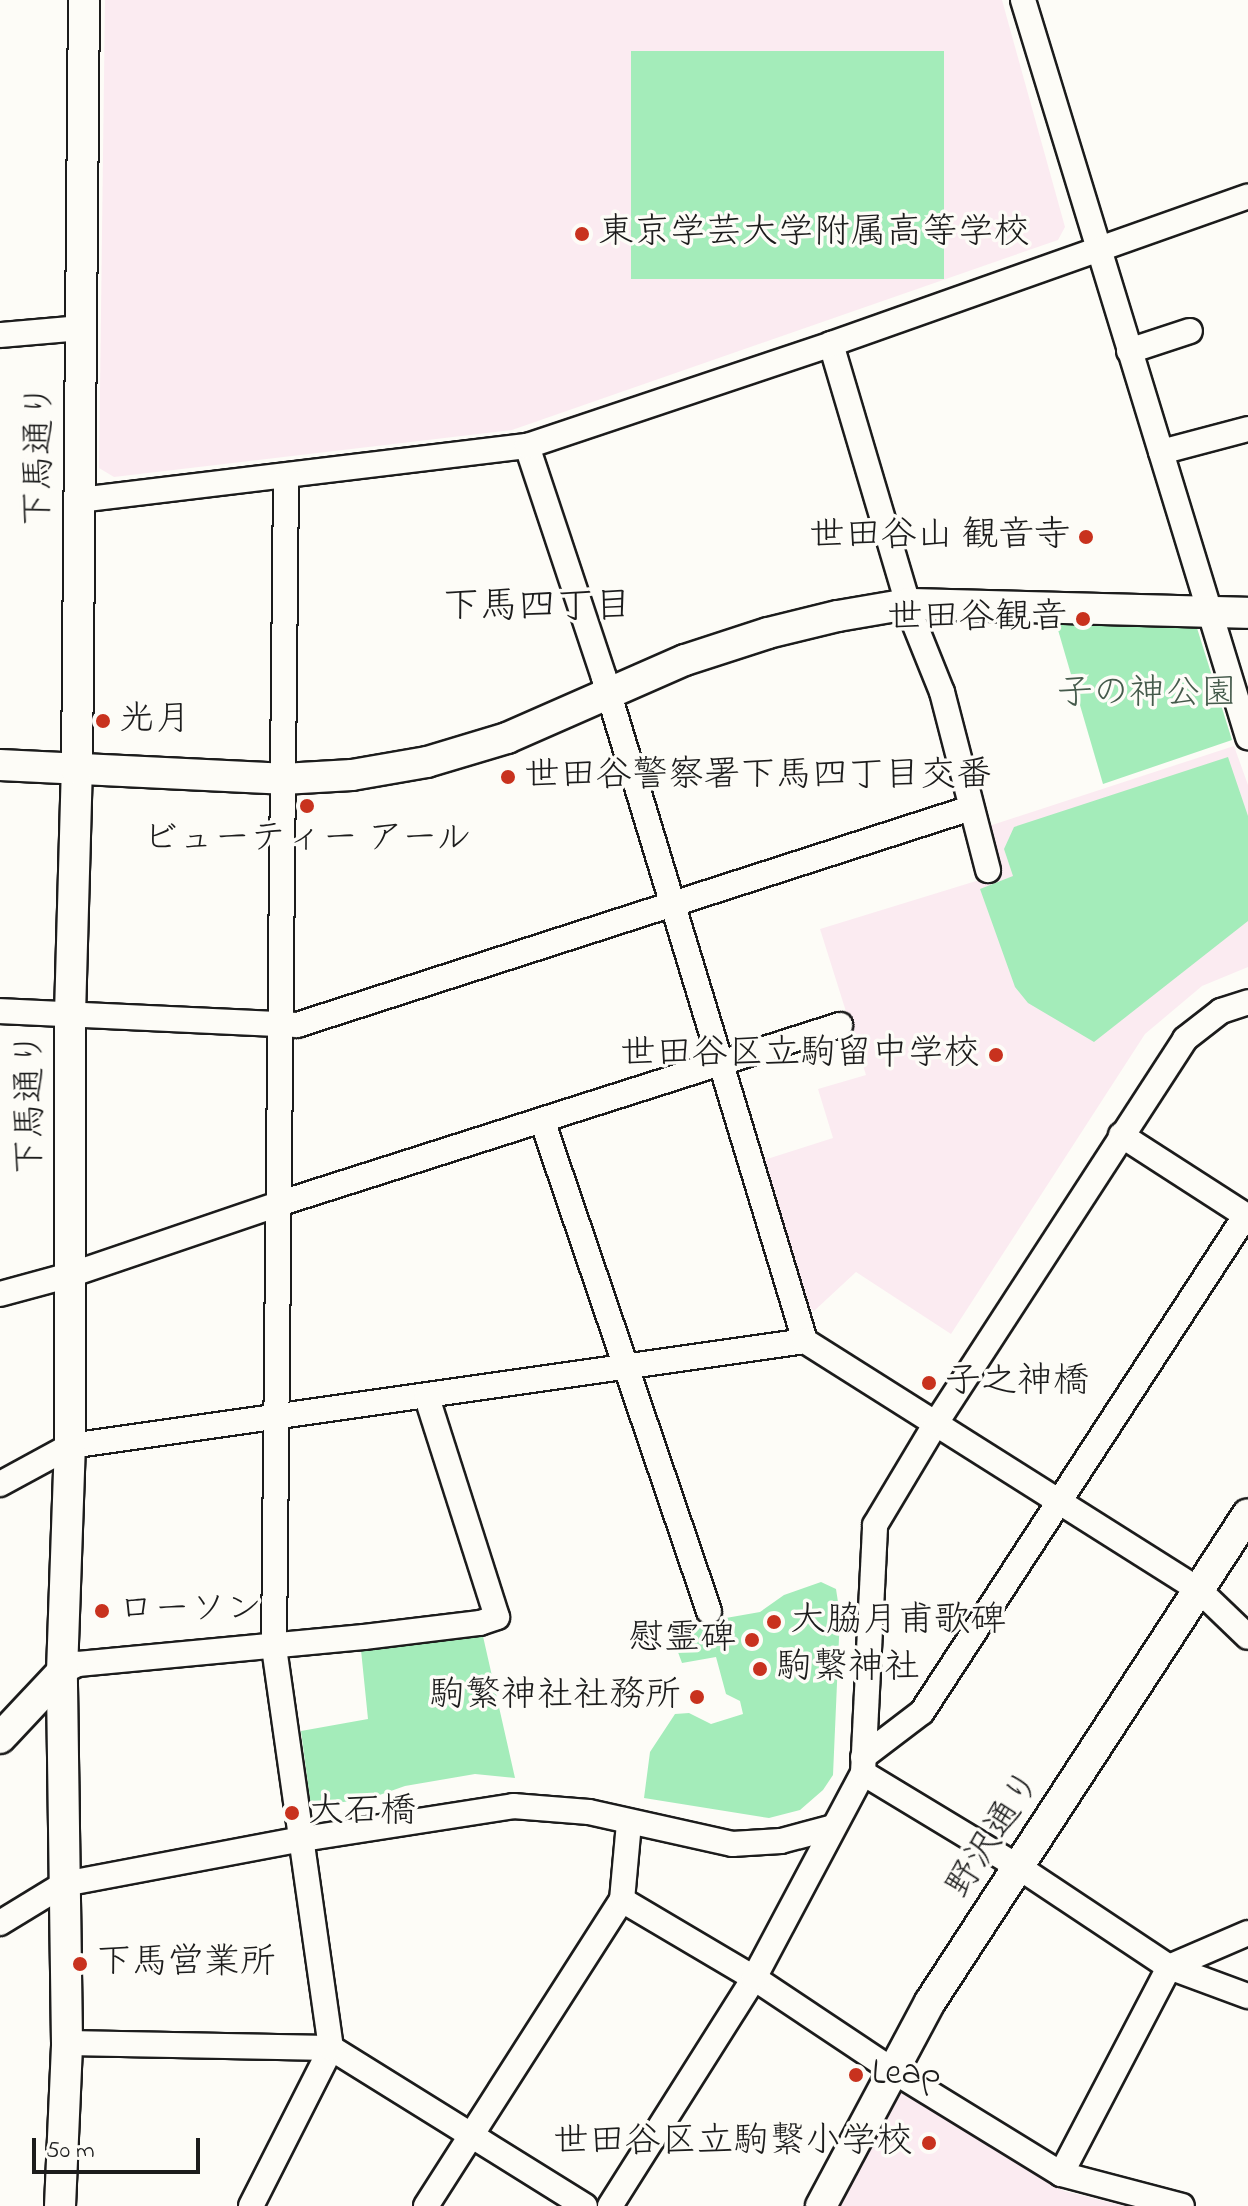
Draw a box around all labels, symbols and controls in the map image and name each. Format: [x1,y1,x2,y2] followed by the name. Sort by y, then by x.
[598,212,1030,256] place label: 東京学芸大学附属高等学校
[573,225,591,243] marker: 東京学芸大学附属高等学校
[18,383,64,527] street label: 下馬通り
[809,515,1070,559] place label: 世田谷山 観音寺
[1077,528,1095,546] marker: 世田谷山 観音寺
[442,586,632,632] district label: 下馬四丁目
[887,597,1067,641] place label: 世田谷観音
[1074,610,1092,628] marker: 世田谷観音
[1057,673,1237,717] park label: 子の神公園
[119,699,191,743] place label: 光月
[94,712,112,730] marker: 光月
[524,755,992,799] place label: 世田谷警察署下馬四丁目交番
[499,768,517,786] marker: 世田谷警察署下馬四丁目交番
[298,797,316,815] marker: ビューティー アール
[141,818,473,862] place label: ビューティー アール
[10,1031,54,1175] street label: 下馬通り
[620,1033,980,1077] place label: 世田谷区立駒留中学校
[987,1046,1005,1064] marker: 世田谷区立駒留中学校
[945,1361,1089,1405] place label: 子之神橋
[920,1374,938,1392] marker: 子之神橋
[118,1589,262,1633] place label: ローソン
[790,1600,1006,1644] place label: 大脇月甫歌碑
[93,1602,111,1620] marker: ローソン
[765,1613,783,1631] marker: 大脇月甫歌碑
[628,1618,736,1662] place label: 慰霊碑
[743,1631,761,1649] marker: 慰霊碑
[776,1647,920,1691] place label: 駒繋神社
[751,1660,769,1678] marker: 駒繋神社
[429,1675,681,1719] place label: 駒繁神社社務所
[688,1688,706,1706] marker: 駒繁神社社務所
[938,1763,1052,1907] street label: 野沢通り
[308,1791,416,1835] place label: 大石橋
[283,1804,301,1822] marker: 大石橋
[96,1942,276,1986] place label: 下馬営業所
[71,1955,89,1973] marker: 下馬営業所
[872,2053,940,2097] place label: Leap
[847,2066,865,2084] marker: Leap
[553,2121,913,2165] place label: 世田谷区立駒繋小学校
[36,2122,204,2172] scale bar
[46,2134,95,2169] text: 50 m
[920,2134,938,2152] marker: 世田谷区立駒繋小学校

